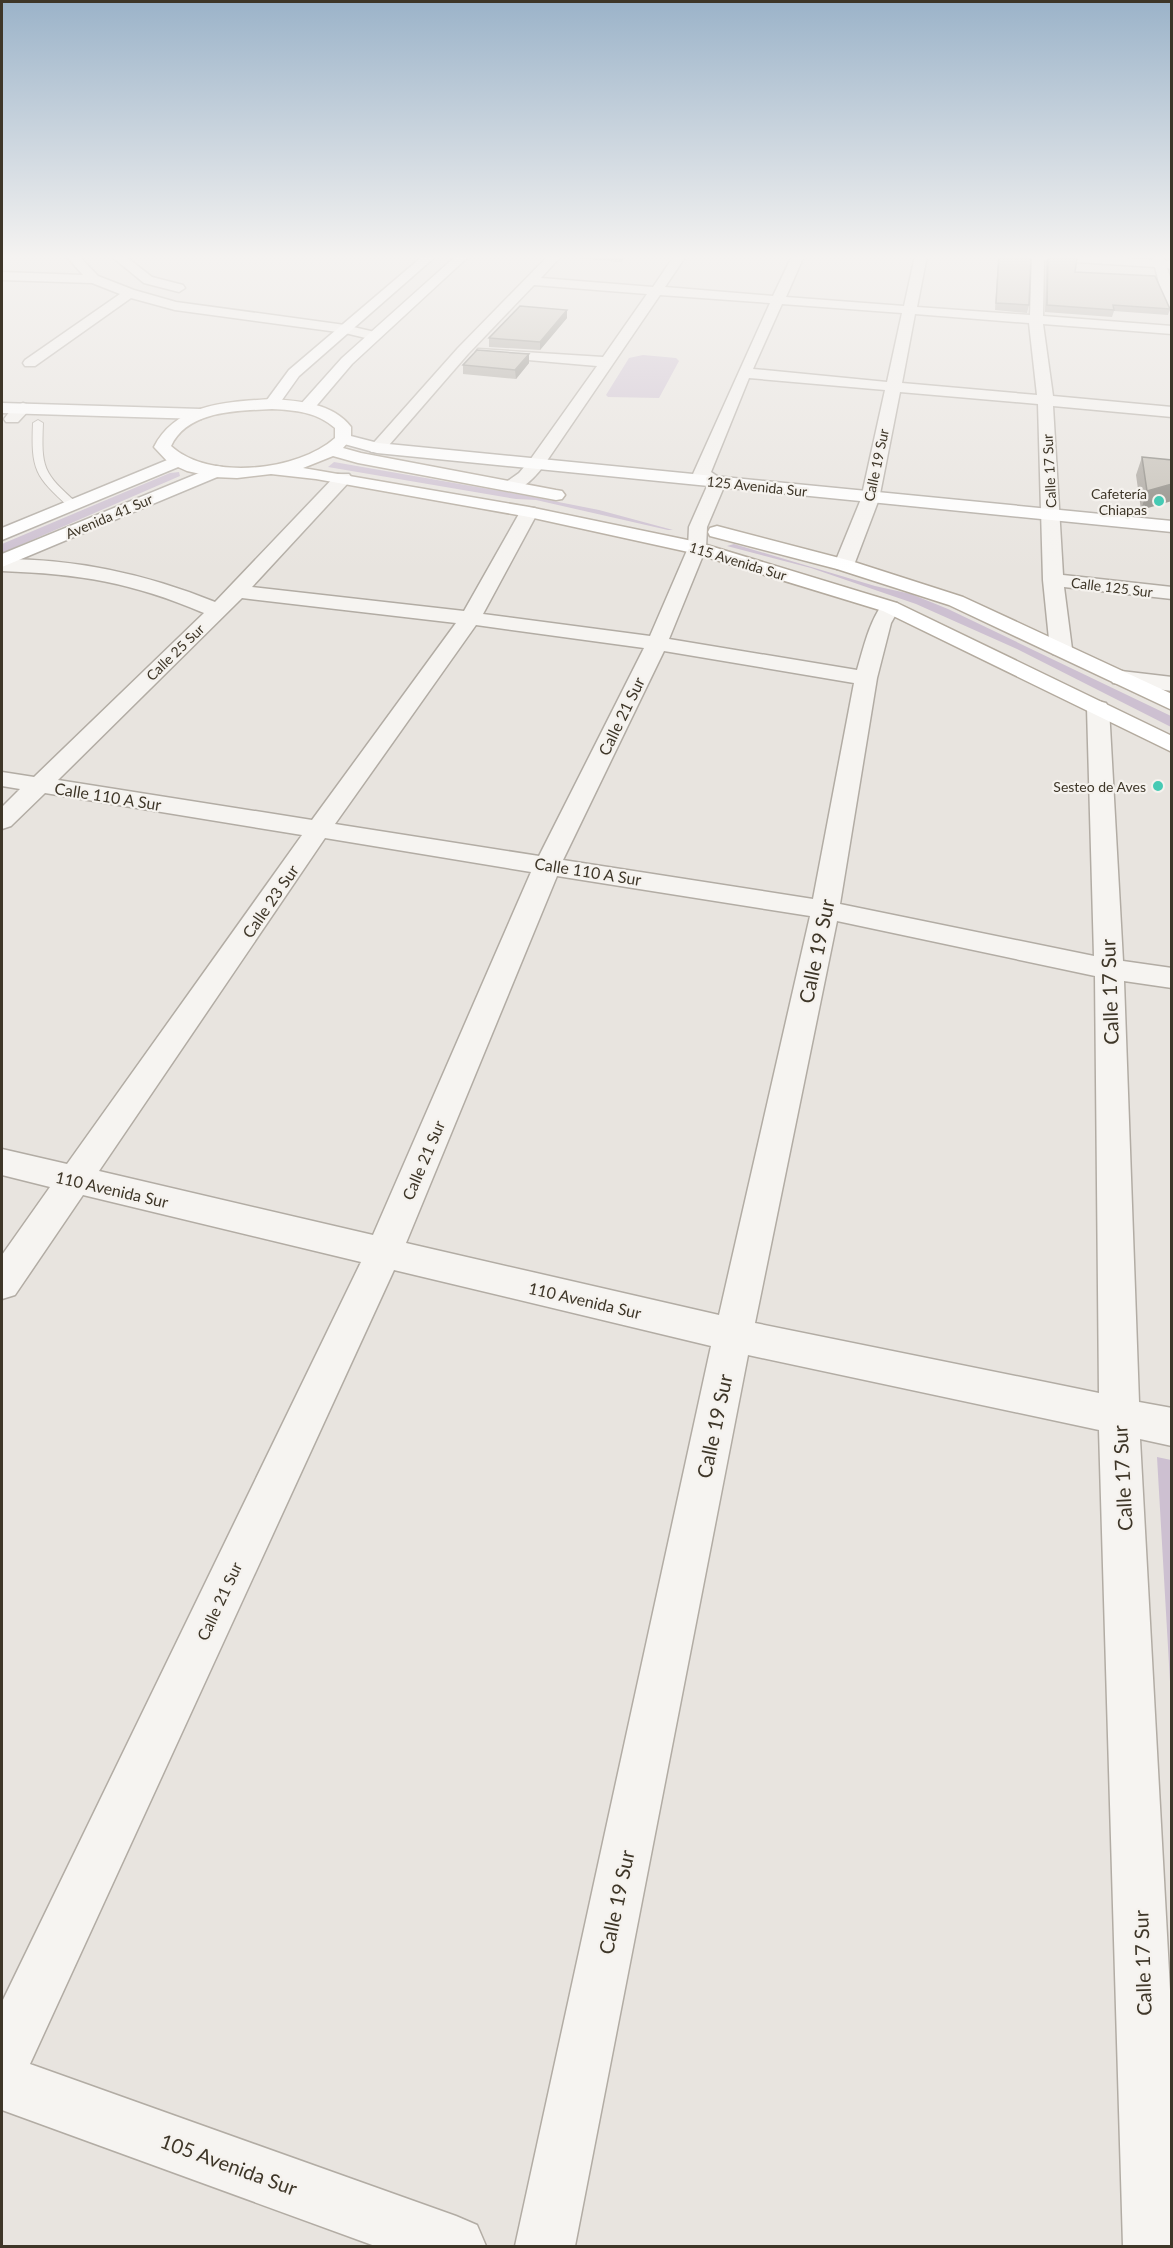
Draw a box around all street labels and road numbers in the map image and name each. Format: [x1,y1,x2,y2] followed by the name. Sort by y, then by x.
[860,427,892,503] street label: Calle 19 Sur
[1039,434,1059,508] street label: Calle 17 Sur
[706,472,808,500] street label: 125 Avenida Sur
[63,490,155,542] street label: Avenida 41 Sur
[687,538,789,584] street label: 115 Avenida Sur
[1070,574,1154,600] street label: Calle 125 Sur
[142,620,208,684] street label: Calle 25 Sur
[594,674,648,758] street label: Calle 21 Sur
[53,778,163,814] street label: Calle 110 A Sur
[533,853,643,889] street label: Calle 110 A Sur
[238,861,302,941] street label: Calle 23 Sur
[793,896,839,1005] street label: Calle 19 Sur
[1095,938,1123,1045] street label: Calle 17 Sur
[398,1117,448,1203] street label: Calle 21 Sur
[54,1167,170,1211] street label: 110 Avenida Sur
[527,1278,643,1322] street label: 110 Avenida Sur
[691,1371,737,1480] street label: Calle 19 Sur
[1107,1424,1137,1531] street label: Calle 17 Sur
[193,1558,246,1643] street label: Calle 21 Sur
[593,1847,639,1956] street label: Calle 19 Sur
[1128,1909,1156,2016] street label: Calle 17 Sur
[157,2128,301,2200] street label: 105 Avenida Sur

